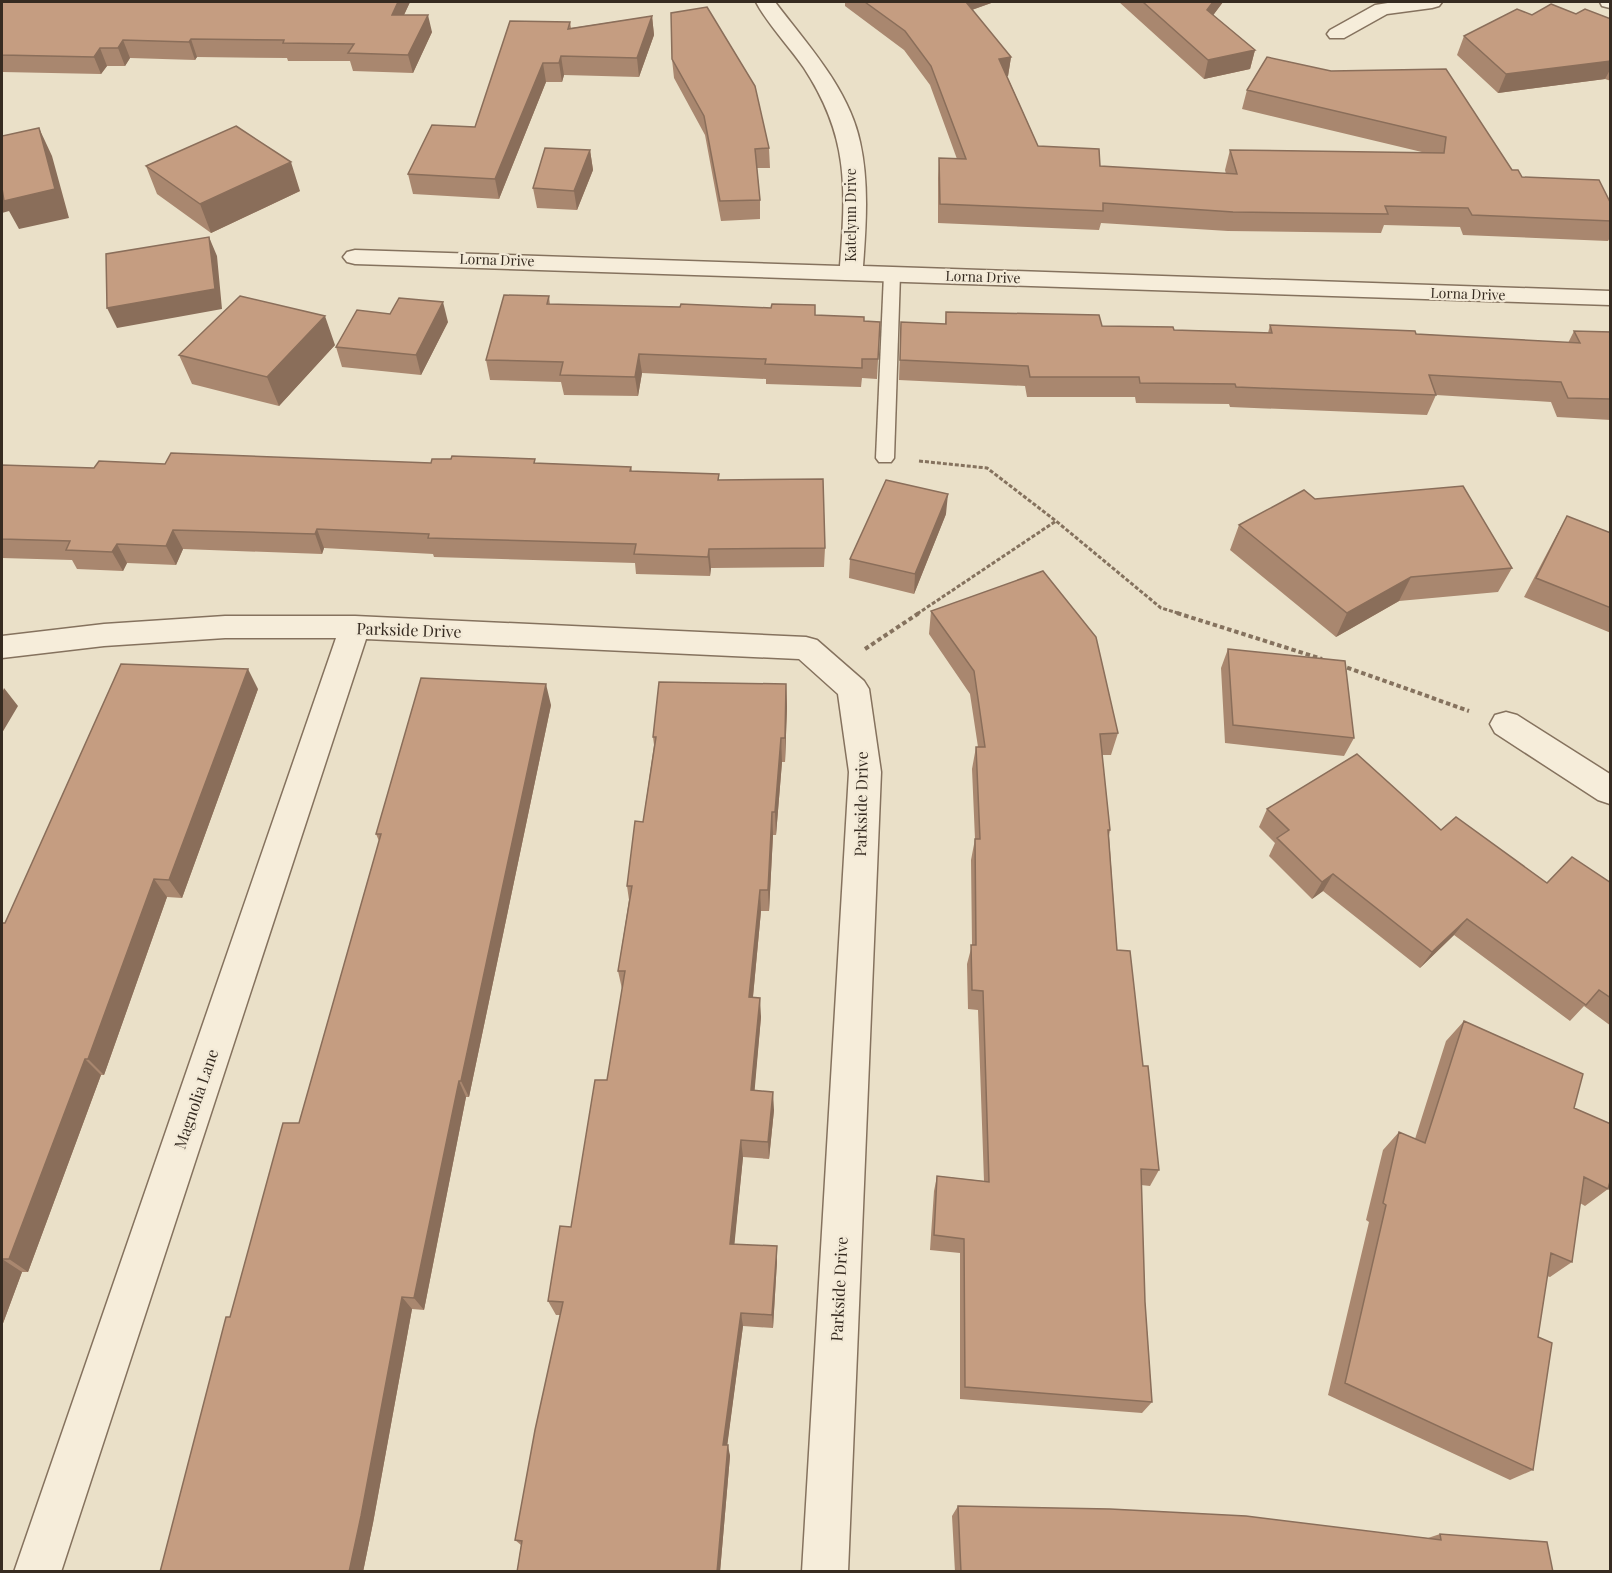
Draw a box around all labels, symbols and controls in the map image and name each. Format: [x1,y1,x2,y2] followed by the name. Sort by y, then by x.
[841,168,860,262] street label: Katelynn Drive
[459,249,535,270] street label: Lorna Drive
[945,266,1021,287] street label: Lorna Drive
[1430,283,1506,304] street label: Lorna Drive
[356,617,462,642] street label: Parkside Drive
[849,751,872,857] street label: Parkside Drive
[169,1046,222,1152] street label: Magnolia Lane
[825,1236,852,1342] street label: Parkside Drive

